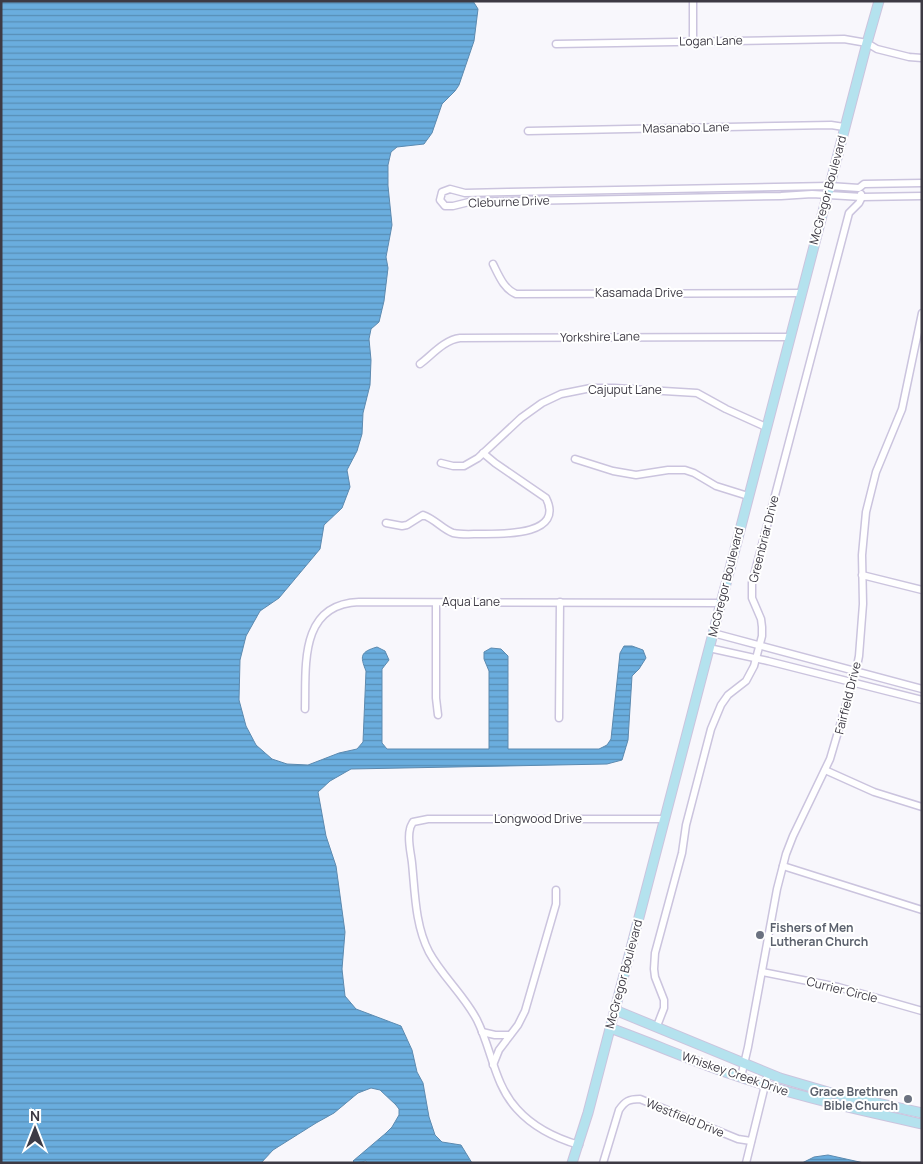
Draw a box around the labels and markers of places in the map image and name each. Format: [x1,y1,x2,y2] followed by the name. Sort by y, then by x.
[770,919,868,950] place label: Fishers of Men Lutheran Church
[754,929,766,941] marker: Fishers of Men Lutheran Church
[810,1083,898,1114] place label: Grace Brethren Bible Church
[902,1093,914,1105] marker: Grace Brethren Bible Church

